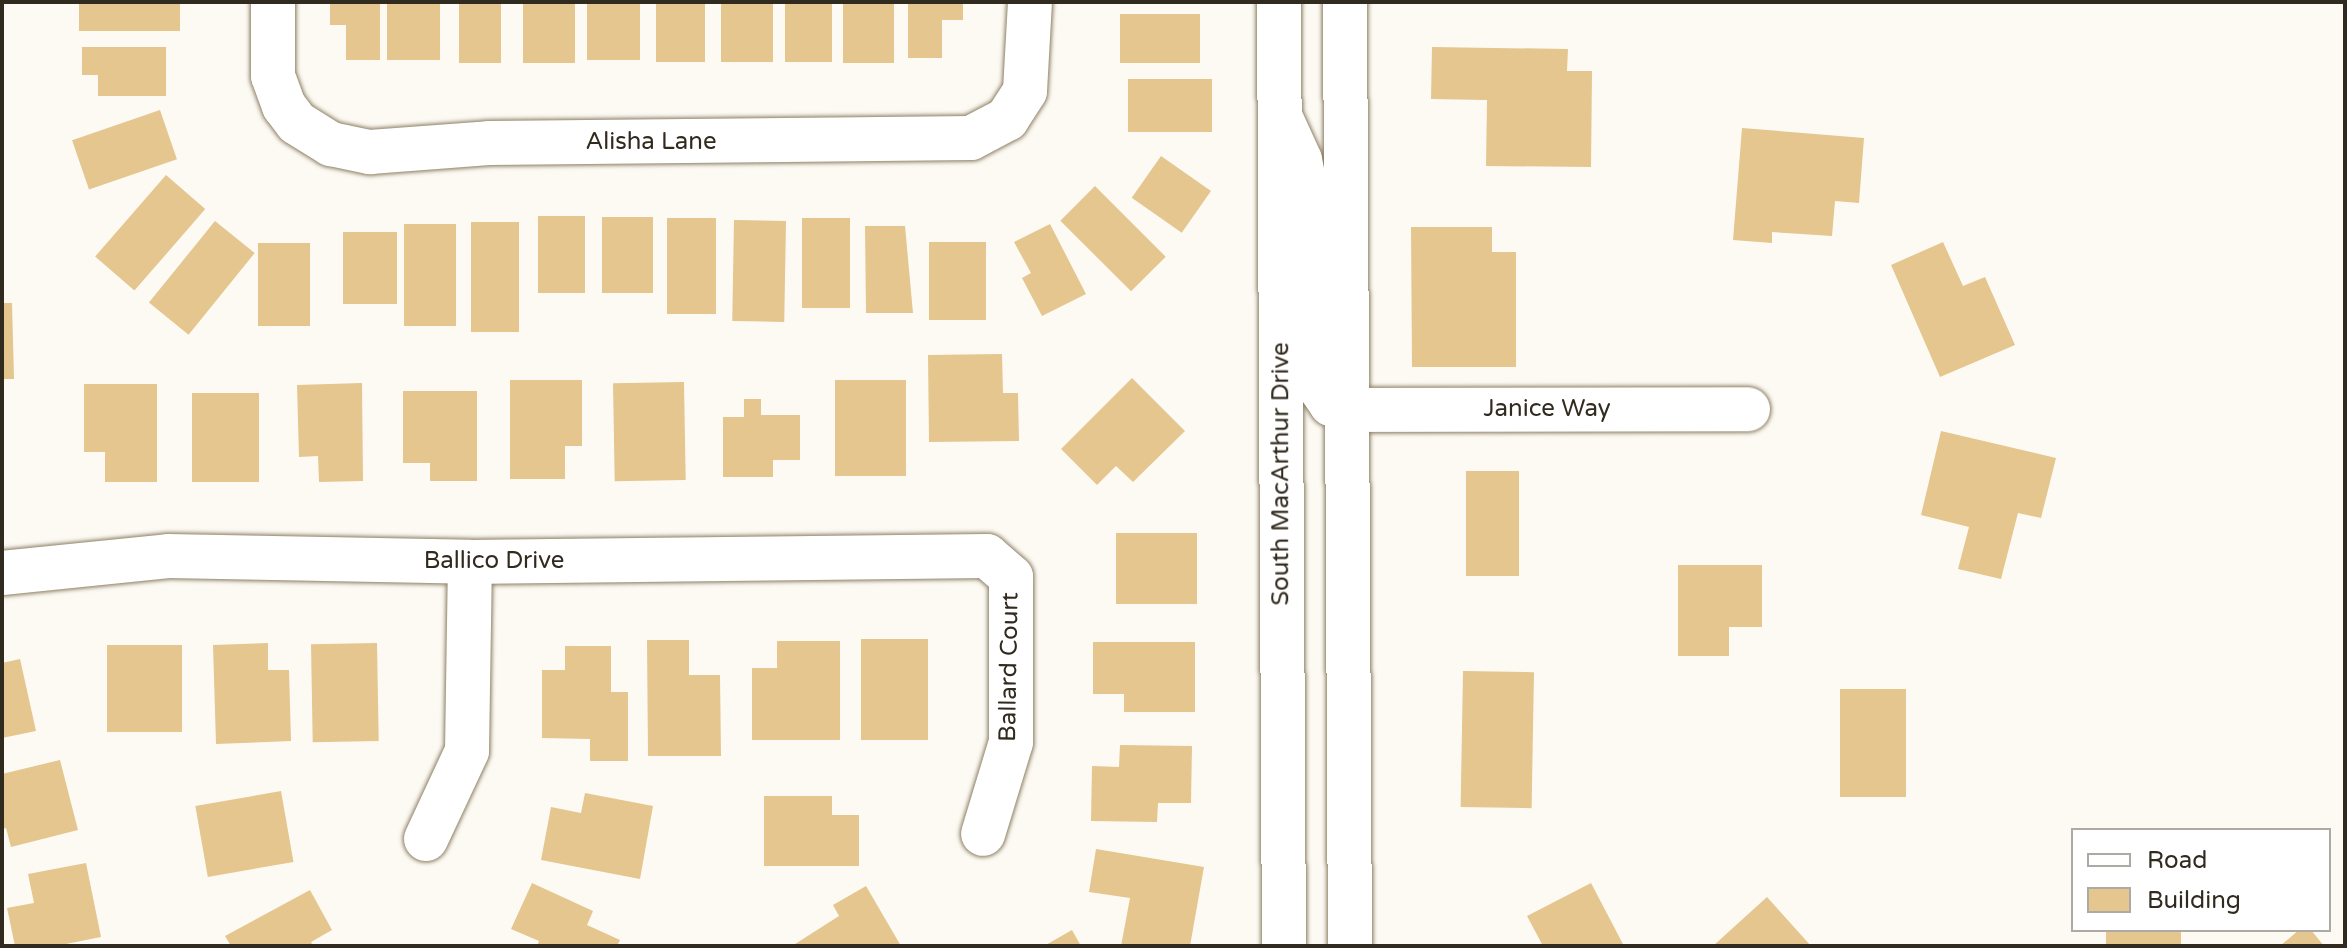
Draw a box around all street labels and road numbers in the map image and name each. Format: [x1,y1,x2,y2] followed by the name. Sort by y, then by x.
[585,128,717,156] street label: Alisha Lane
[1267,342,1295,606] street label: South MacArthur Drive
[1483,395,1611,423] street label: Janice Way
[424,547,564,575] street label: Ballico Drive
[993,592,1025,742] street label: Ballard Court

